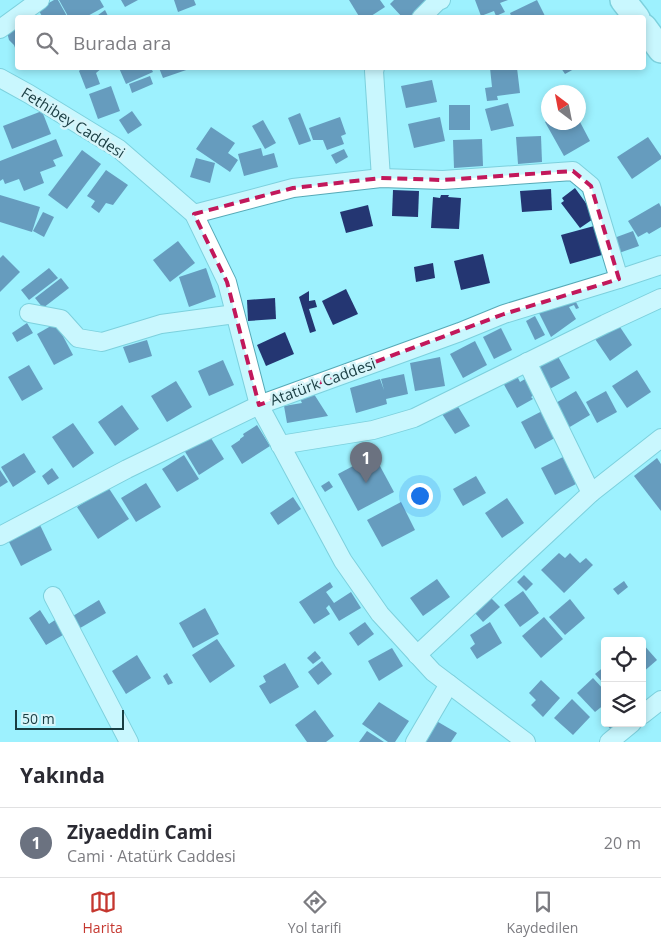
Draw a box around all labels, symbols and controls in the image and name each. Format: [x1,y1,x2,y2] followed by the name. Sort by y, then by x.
[15,15,646,70] search box
[33,29,61,57] icon: search
[73,30,171,56] text: Burada ara
[18,82,129,162] street label: Fethibey Caddesi
[541,85,586,130] north arrow
[267,353,378,409] street label: Atatürk Caddesi
[350,442,382,483] pin: 1
[407,483,433,509] your location
[601,637,646,727] map controls
[601,637,646,682] button: locate
[601,682,646,727] button: layers
[15,707,124,730] scale bar
[22,709,55,728] text: 50 m
[20,761,105,789] text: Yakında
[67,819,213,845] text: Ziyaeddin Cami
[31,832,41,854] text: 1
[604,832,641,854] text: 20 m
[67,845,236,867] text: Cami · Atatürk Caddesi
[83,888,123,937] tab: Harita
[288,888,341,937] tab: Yol tarifi
[507,888,578,937] tab: Kaydedilen

